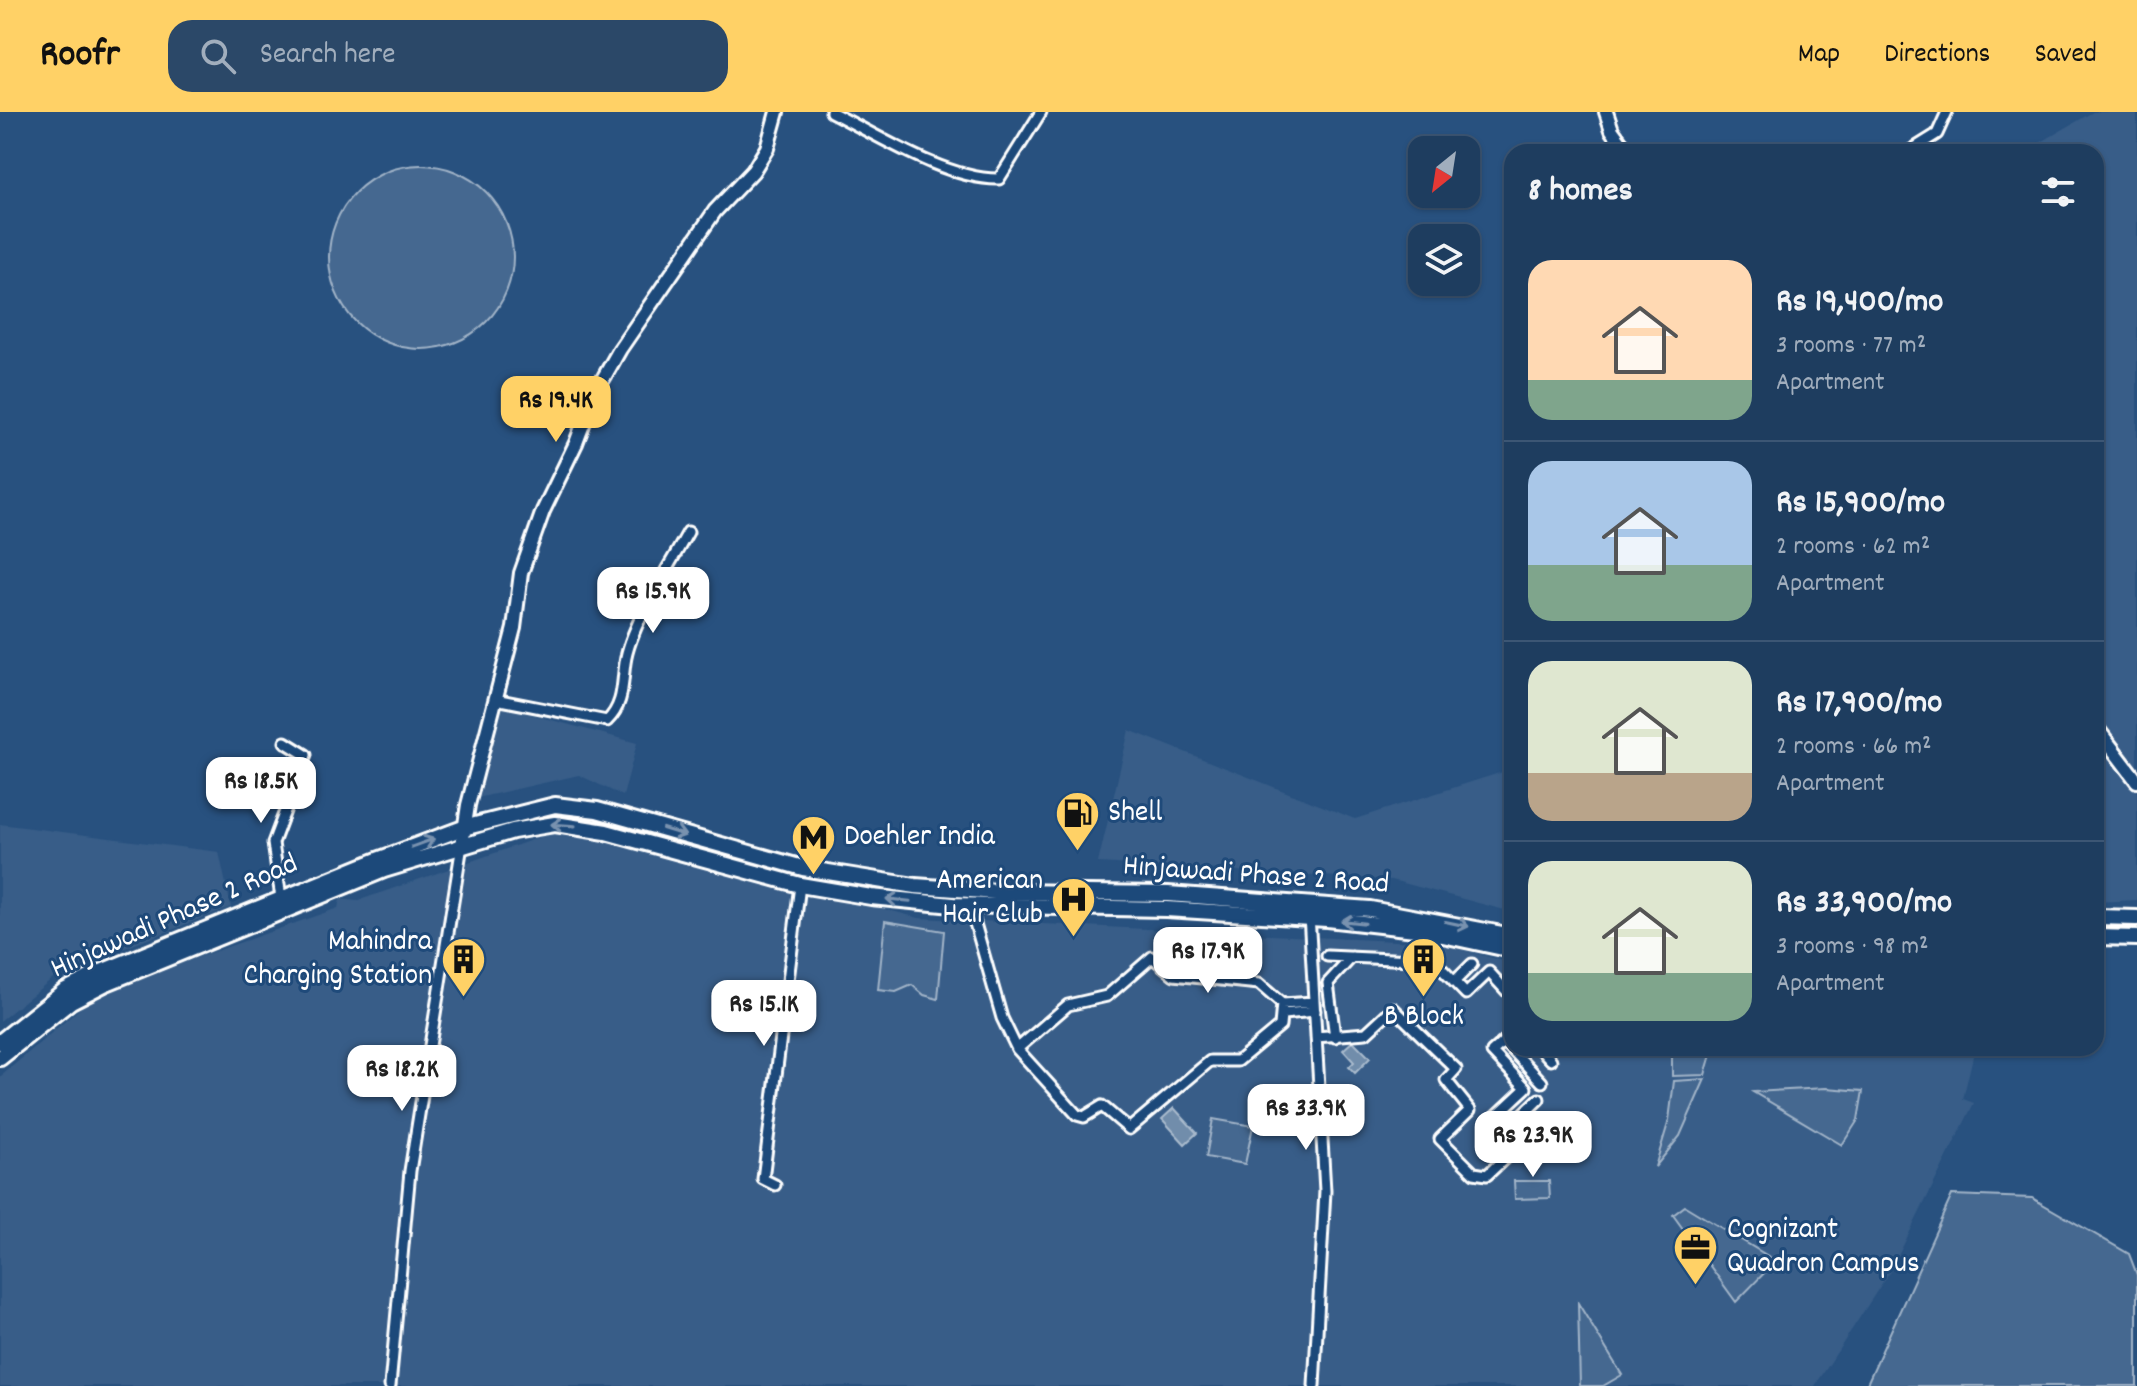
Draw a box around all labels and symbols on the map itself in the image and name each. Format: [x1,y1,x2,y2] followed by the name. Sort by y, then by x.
[1408,136,1480,208] north arrow
[473,376,639,444] pin: Rs 19.4K
[570,567,736,635] pin: Rs 15.9K
[178,757,344,825] pin: Rs 18.5K
[1053,790,1101,853] fuel station icon: Shell
[1108,793,1162,836] place label: Shell
[789,814,837,877] metro station icon: Doehler India
[550,817,577,832] one-way arrow
[844,817,996,860] place label: Doehler India
[660,825,686,840] one-way arrow
[410,835,435,849] one-way arrow
[44,844,306,992] street label: Hinjawadi Phase 2 Road
[1121,846,1391,908] street label: Hinjawadi Phase 2 Road
[936,861,1043,938] place label: American Hair Club
[1050,875,1098,938] hospital icon: American Hair Club
[885,893,911,908] one-way arrow
[1340,915,1367,930] one-way arrow
[1444,917,1469,932] one-way arrow
[244,922,433,999] place label: Mahindra Charging Station
[1125,927,1291,995] pin: Rs 17.9K
[439,936,487,999] building icon: Mahindra Charging Station
[1400,936,1448,999] building icon: B Block
[681,980,847,1048] pin: Rs 15.1K
[1384,997,1464,1040] place label: B Block
[319,1045,485,1113] pin: Rs 18.2K
[1223,1084,1389,1152] pin: Rs 33.9K
[1450,1111,1616,1179] pin: Rs 23.9K
[1727,1210,1920,1287] place label: Cognizant Quadron Campus
[1672,1224,1720,1287] office icon: Cognizant Quadron Campus

